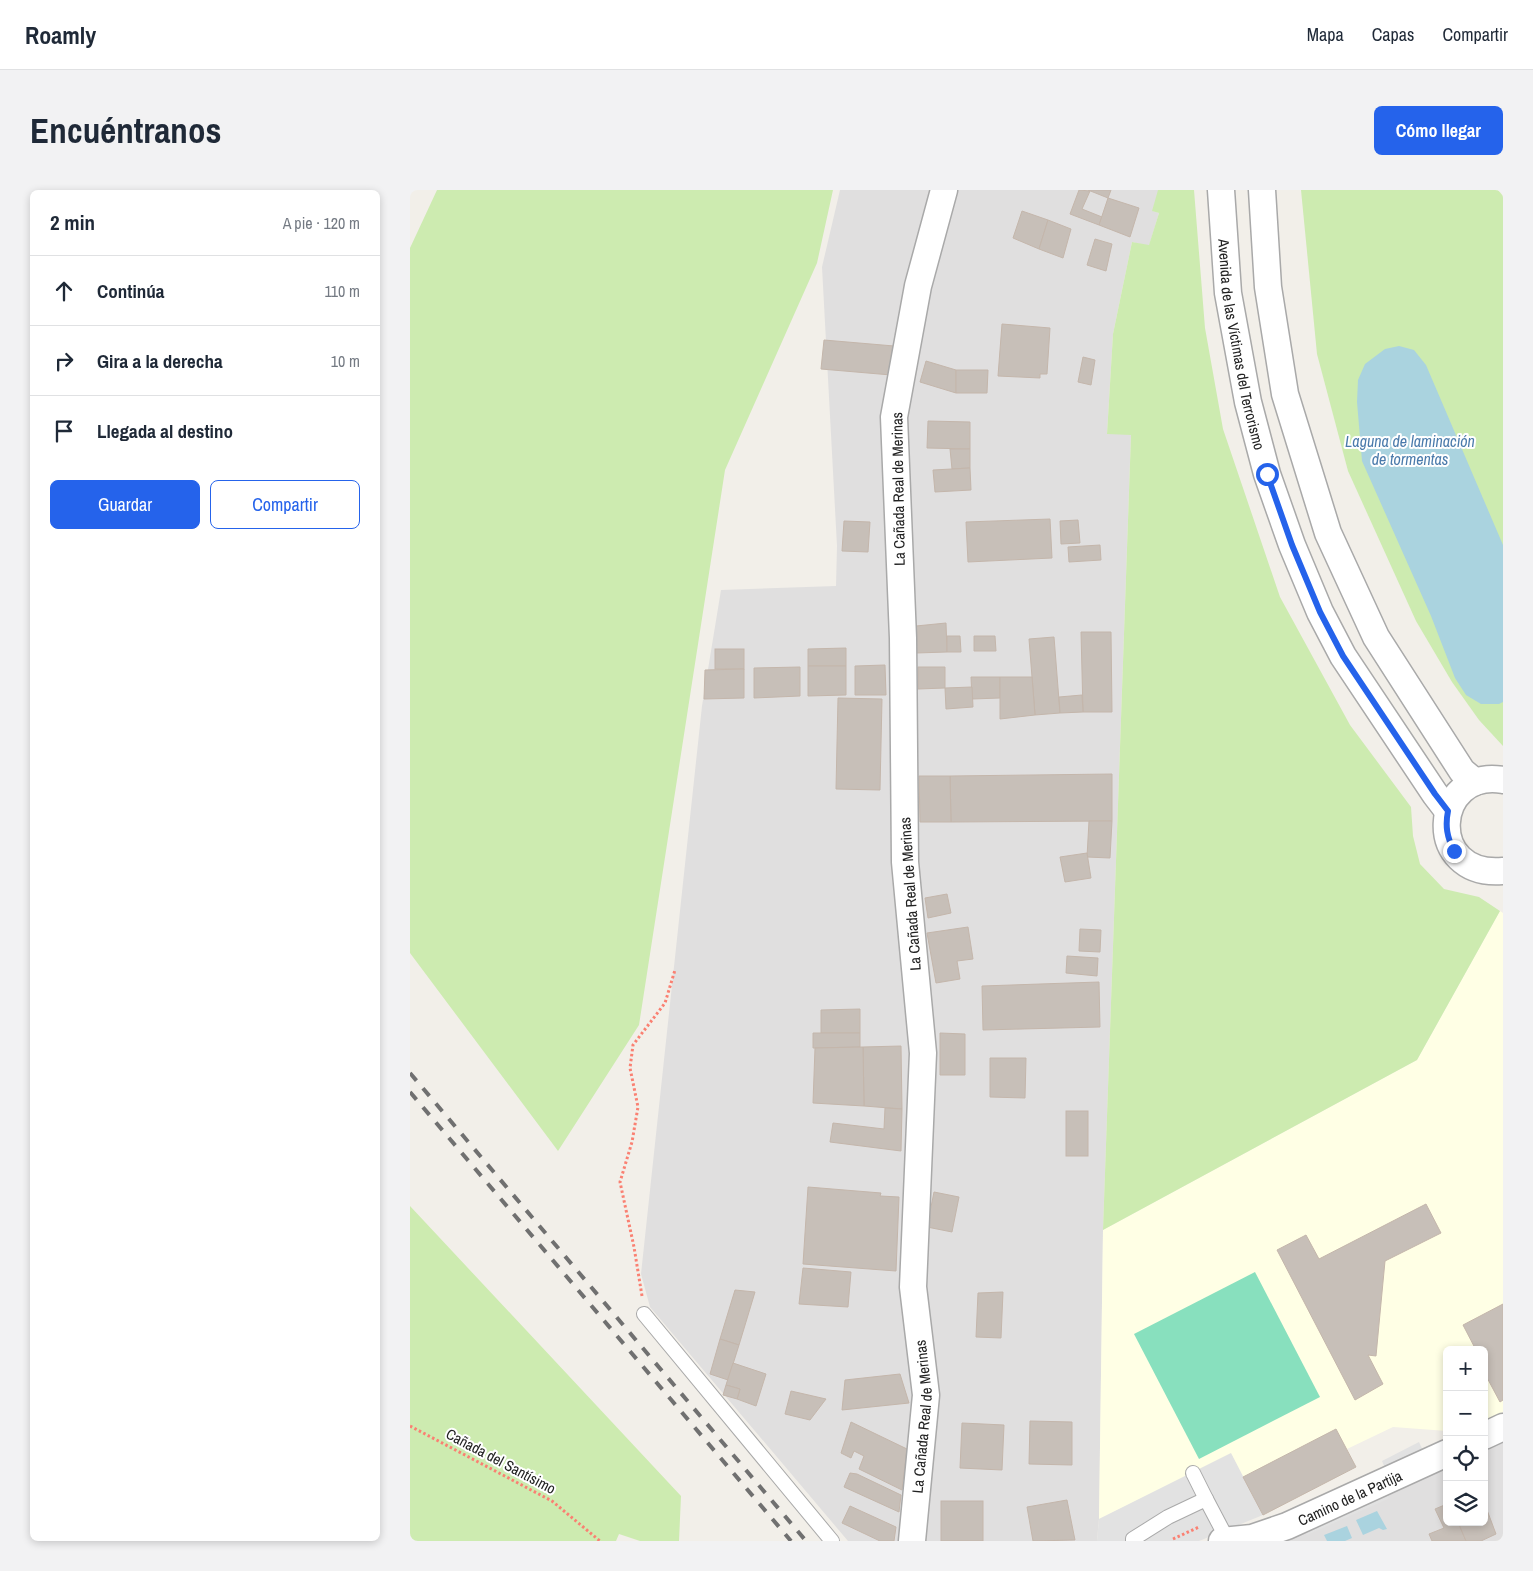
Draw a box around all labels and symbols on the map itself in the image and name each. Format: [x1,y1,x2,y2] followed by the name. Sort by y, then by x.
[1214,237,1271,452] street label: Avenida de las Víctimas del Terrorismo
[886,412,910,566] street label: La Cañada Real de Merinas
[1345,430,1475,470] water label: Laguna de laminación de tormentas
[1256,463,1279,486] route start
[894,817,926,971] street label: La Cañada Real de Merinas
[1443,840,1466,863] route end
[906,1339,937,1494] street label: La Cañada Real de Merinas
[442,1423,560,1499] street label: Cañada del Santísimo
[1294,1465,1405,1530] street label: Camino de la Partija

